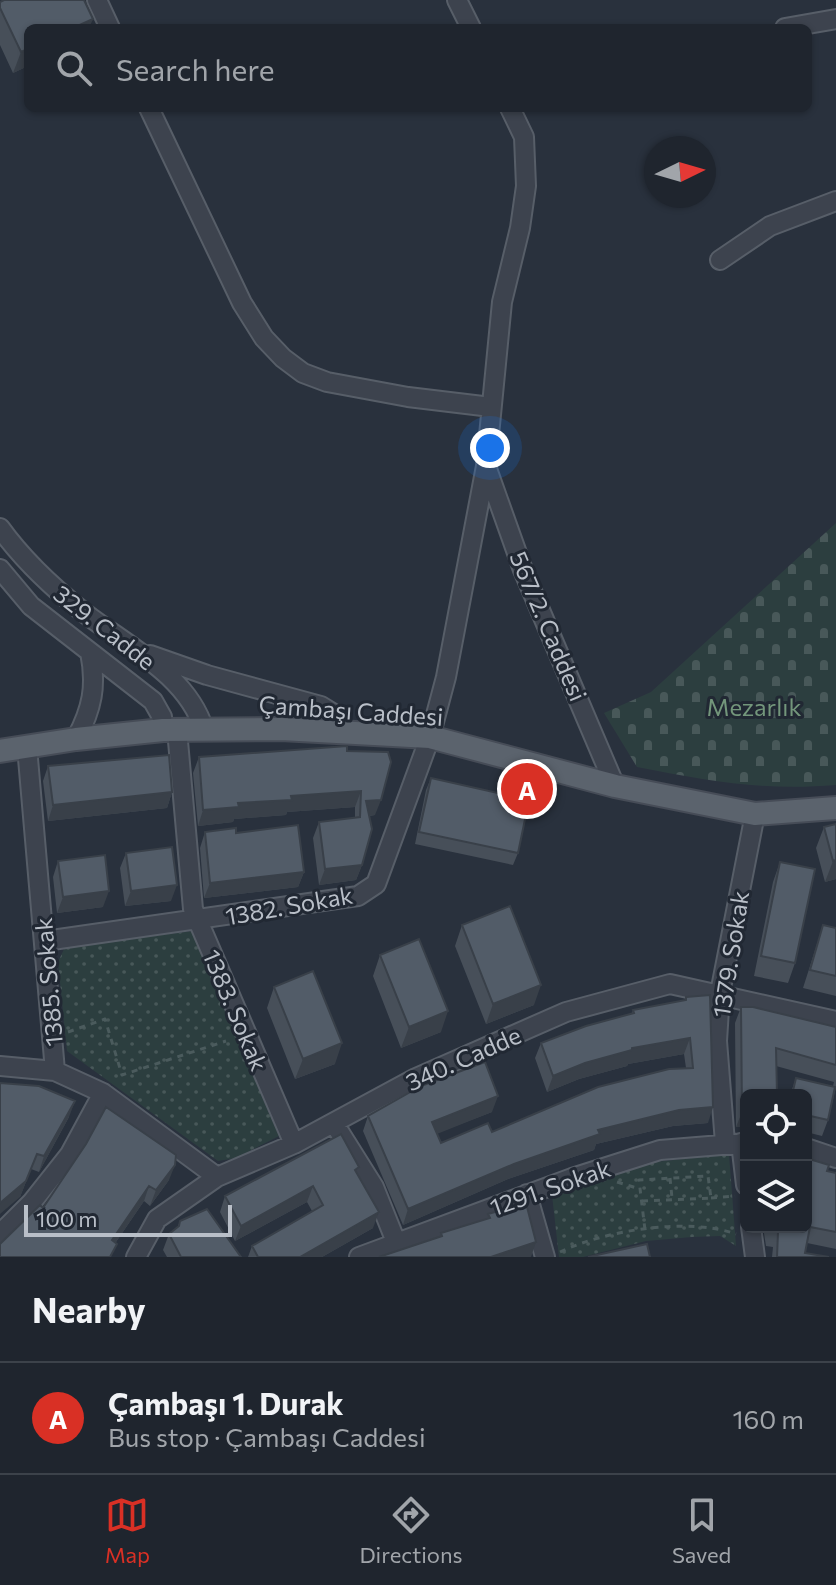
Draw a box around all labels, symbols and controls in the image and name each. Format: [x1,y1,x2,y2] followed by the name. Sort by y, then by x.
[24,24,812,112] search box
[52,46,96,90] icon: search
[116,50,275,87] text: Search here
[644,136,716,208] north arrow
[470,428,510,468] your location
[504,547,594,705] street label: 567/2. Caddesi
[49,578,161,676] street label: 329. Cadde
[258,689,444,731] street label: Çambaşı Caddesi
[707,692,801,721] park label: Mezarlık
[501,759,553,819] pin: A
[223,880,355,930] street label: 1382. Sokak
[706,889,754,1019] street label: 1379. Sokak
[28,916,68,1048] street label: 1385. Sokak
[197,945,275,1075] street label: 1383. Sokak
[401,1020,525,1096] street label: 340. Cadde
[740,1089,812,1233] map controls
[740,1089,812,1161] button: locate
[486,1153,614,1221] street label: 1291. Sokak
[740,1161,812,1233] button: layers
[24,1201,232,1237] scale bar
[36,1205,98,1232] text: 100 m
[32,1288,146,1330] text: Nearby
[108,1384,344,1421] text: Çambaşı 1. Durak
[49,1403,67,1434] text: A
[732,1403,804,1434] text: 160 m
[108,1421,426,1452] text: Bus stop · Çambaşı Caddesi
[105,1493,150,1568] tab: Map
[359,1493,463,1568] tab: Directions
[672,1493,731,1568] tab: Saved

